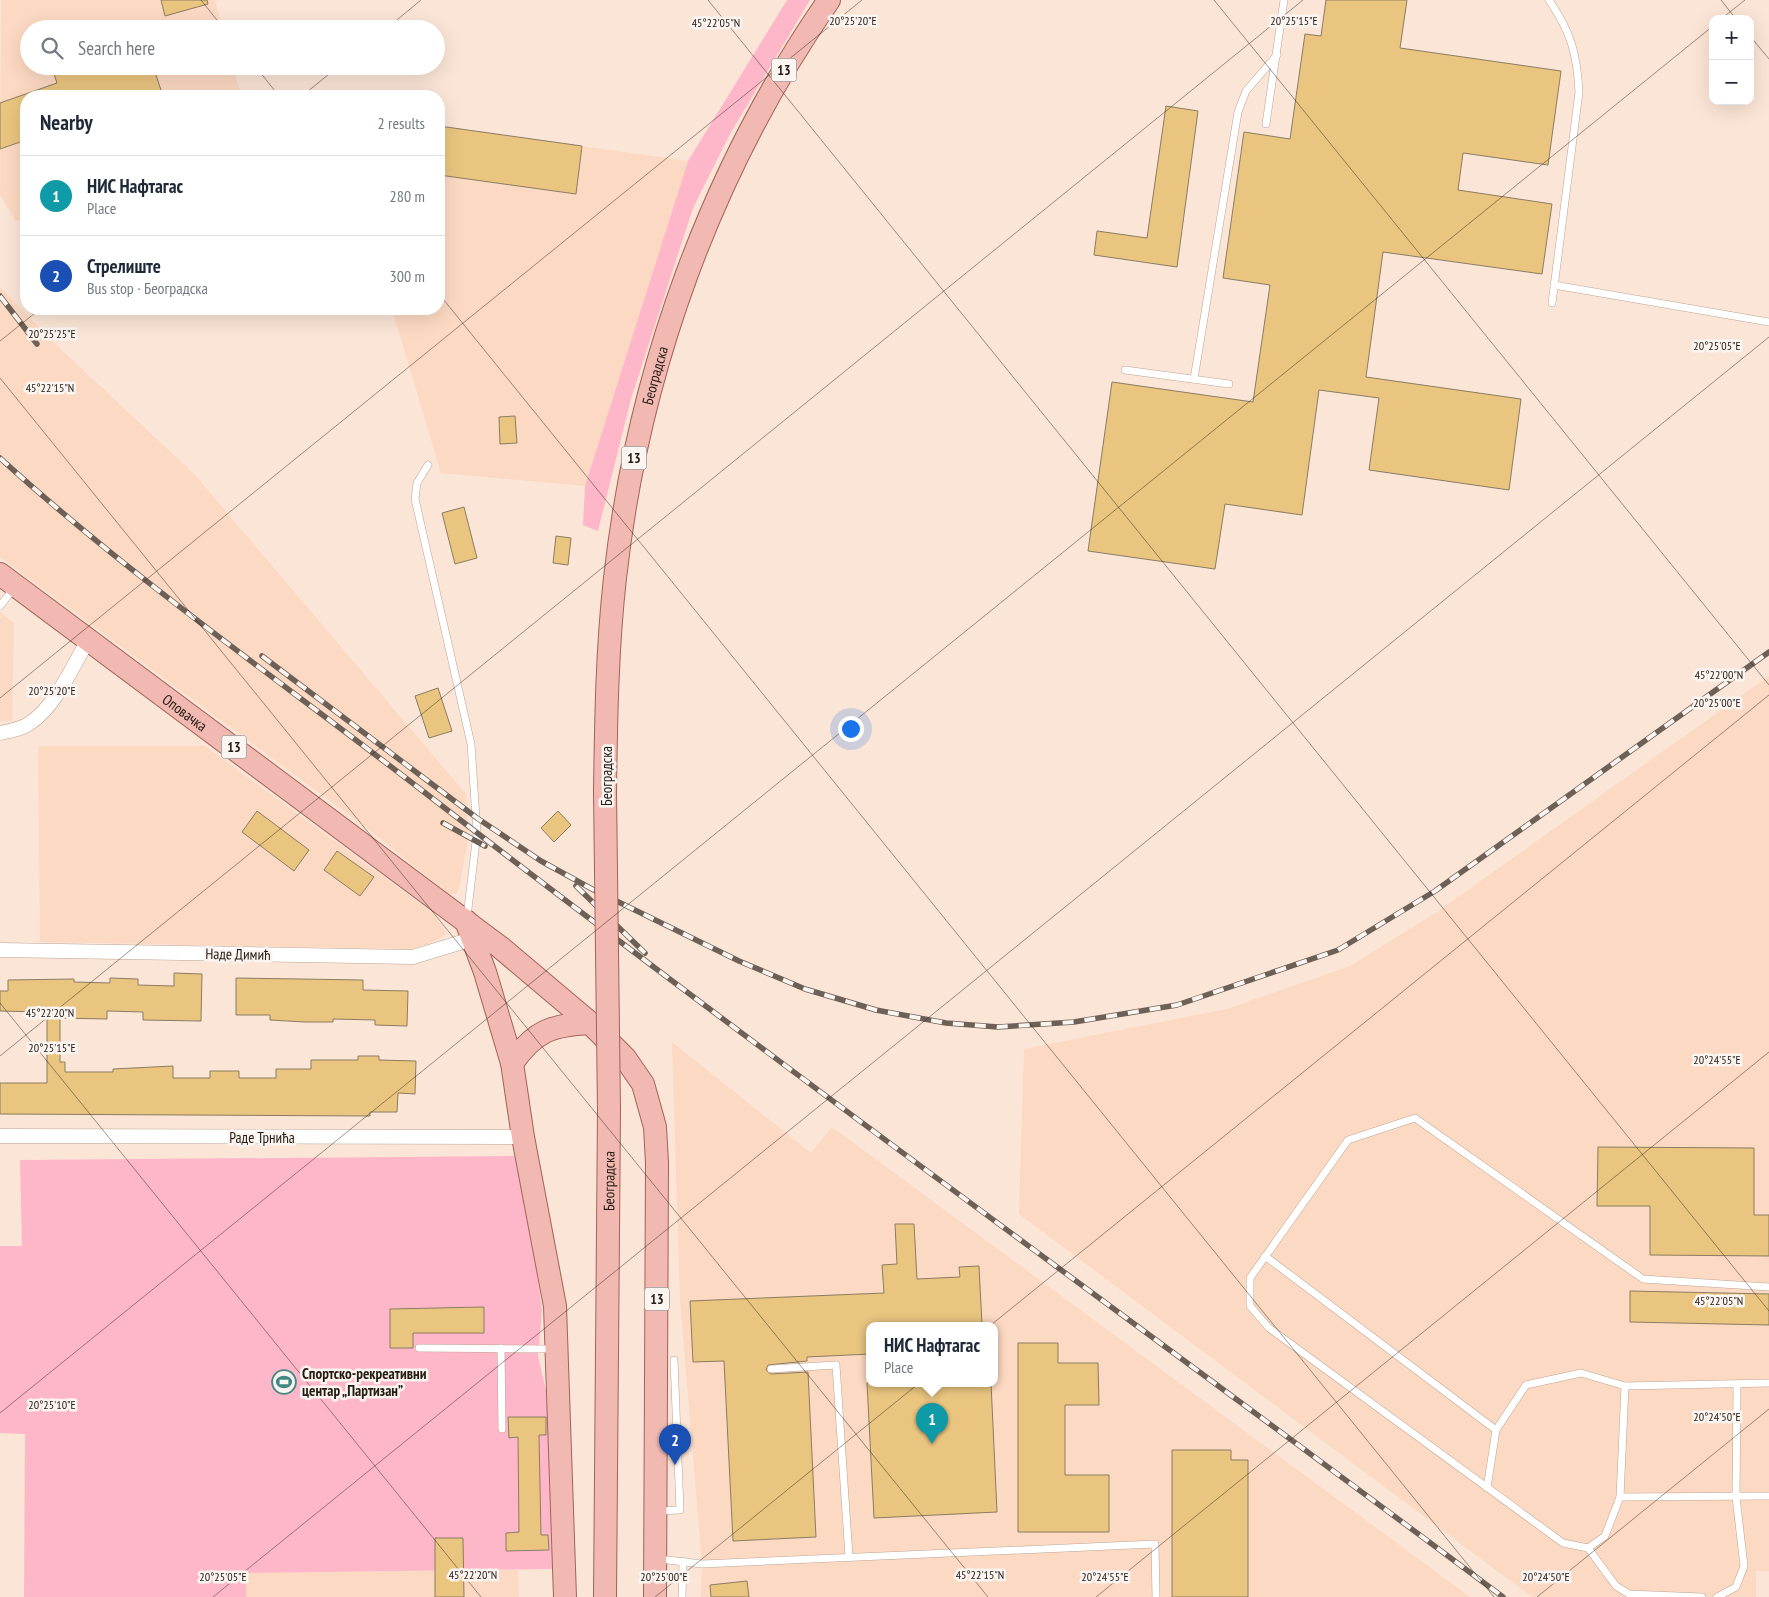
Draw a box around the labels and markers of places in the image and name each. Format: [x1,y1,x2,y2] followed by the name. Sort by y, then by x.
[302,1364,427,1400] place label: Спортско-рекреативни центар „Партизан”
[271,1369,297,1395] sports icon: Спортско-рекреативни центар „Партизан”
[916,1403,948,1444] pin: 1
[659,1424,691,1465] pin: 2

